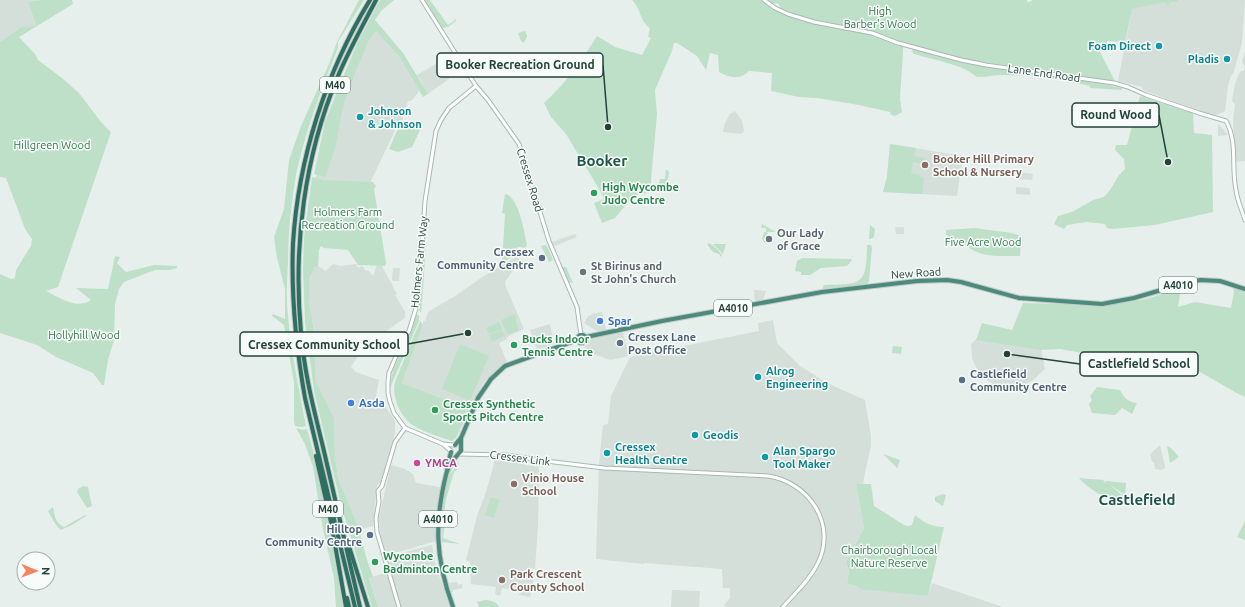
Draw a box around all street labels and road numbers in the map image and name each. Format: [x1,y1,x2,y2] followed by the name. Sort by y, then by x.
[1007,62,1081,84] street label: Lane End Road
[320,77,350,93] road number: M40
[515,147,545,213] street label: Cressex Road
[408,215,430,308] street label: Holmers Farm Way
[890,265,942,281] street label: New Road
[1159,277,1197,293] road number: A4010
[714,300,752,316] road number: A4010
[489,448,551,468] street label: Cressex Link
[313,501,343,517] road number: M40
[419,511,457,527] road number: A4010

